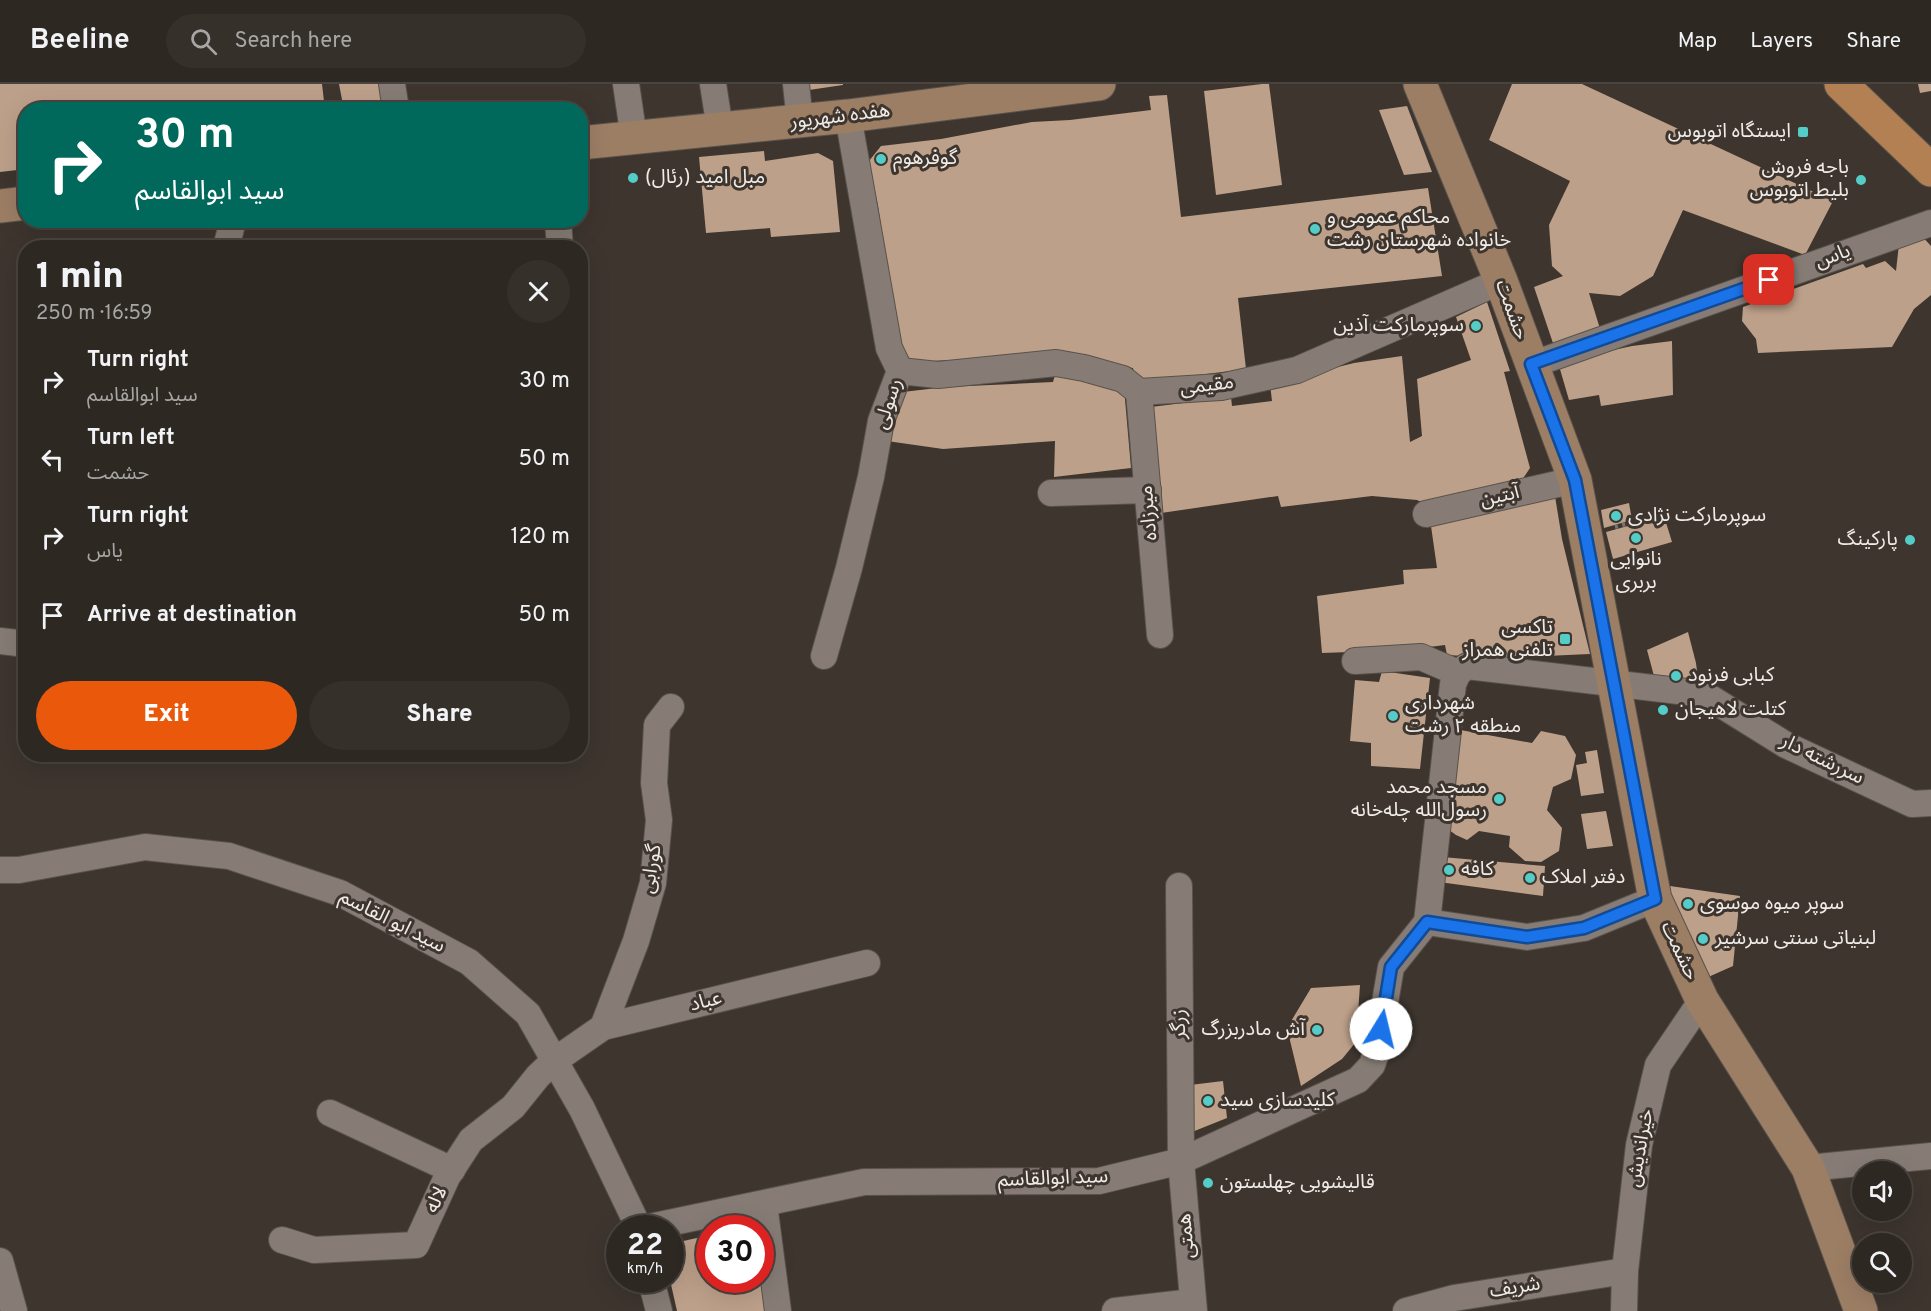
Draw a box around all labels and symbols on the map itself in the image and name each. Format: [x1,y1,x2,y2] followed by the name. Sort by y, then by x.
[787,98,892,136] street label: هفده شهریور
[1668,119,1791,145] place label: ایستگاه اتوبوس
[1796,125,1810,139] marker: ایستگاه اتوبوس
[893,146,958,172] place label: گوفرهوم
[874,152,888,166] marker: گوفرهوم
[1750,155,1849,204] place label: باجه فروش بلیط اتوبوس
[645,165,765,191] place label: مبل امید (رئال)
[626,171,640,185] marker: مبل امید (رئال)
[1854,173,1868,187] marker: باجه فروش بلیط اتوبوس
[1327,205,1511,254] place label: محاکم عمومی و خانواده شهرستان رشت
[1308,222,1322,236] marker: محاکم عمومی و خانواده شهرستان رشت
[1812,239,1854,275] street label: یاس
[1743,254,1794,305] pin
[1488,276,1534,344] street label: حشمت
[1333,313,1464,339] place label: سوپرمارکت آذین
[1469,319,1483,333] marker: سوپرمارکت آذین
[1179,370,1235,402] street label: مقیمی
[869,375,909,433] street label: رسولی
[1478,480,1523,514] street label: آبتین
[1134,484,1164,542] street label: میرزاده
[1628,503,1766,529] place label: سوپرمارکت نژادی
[1609,509,1623,523] marker: سوپرمارکت نژادی
[1838,527,1898,553] place label: پارکینگ
[1629,531,1643,545] marker: نانوایی بربری
[1903,533,1917,547] marker: پارکینگ
[1610,547,1662,596] place label: نانوایی بربری
[1461,615,1553,664] place label: تاکسی تلفنی همراز
[1558,632,1572,646] marker: تاکسی تلفنی همراز
[1688,663,1775,689] place label: کبابی فرنود
[1669,669,1683,683] marker: کبابی فرنود
[1405,691,1521,740] place label: شهرداری منطقه ۲ رشت
[1675,697,1787,723] place label: کتلت لاهیجان
[1656,703,1670,717] marker: کتلت لاهیجان
[1386,709,1400,723] marker: شهرداری منطقه ۲ رشت
[1775,728,1868,791] street label: سررشته دار
[1351,775,1487,824] place label: مسجد محمد رسول‌‌الله چله‌خانه
[1492,792,1506,806] marker: مسجد محمد رسول‌‌الله چله‌خانه
[635,842,669,895] street label: گورابی
[1461,857,1494,883] place label: کافه
[1442,863,1456,877] marker: کافه
[1542,865,1625,891] place label: دفتر املاک
[1523,871,1537,885] marker: دفتر املاک
[335,884,449,960] street label: سید ابو القاسم
[1700,891,1844,917] place label: سوپر میوه موسوی
[1681,897,1695,911] marker: سوپر میوه موسوی
[1654,917,1704,985] street label: حشمت
[1714,926,1876,952] place label: لبنیاتی سنتی سرشیر
[1696,932,1710,946] marker: لبنیاتی سنتی سرشیر
[687,985,725,1019] street label: عباد
[1349,997,1413,1061] position arrow
[1167,1009,1193,1040] street label: زرگر
[1201,1017,1306,1043] place label: آش مادربزرگ
[1310,1023,1324,1037] marker: آش مادربزرگ
[1220,1088,1336,1114] place label: کلیدسازی سید
[1201,1094,1215,1108] marker: کلیدسازی سید
[1621,1107,1661,1189] street label: خیراندیش
[997,1164,1109,1194] street label: سید ابوالقاسم
[1220,1170,1375,1196] place label: قالیشویی چهلستون
[1201,1176,1215,1190] marker: قالیشویی چهلستون
[420,1182,454,1218] street label: لاله
[1172,1212,1202,1260] street label: همتی
[696,1215,774,1293] speed limit sign: 30
[1488,1271,1542,1305] street label: شریف

